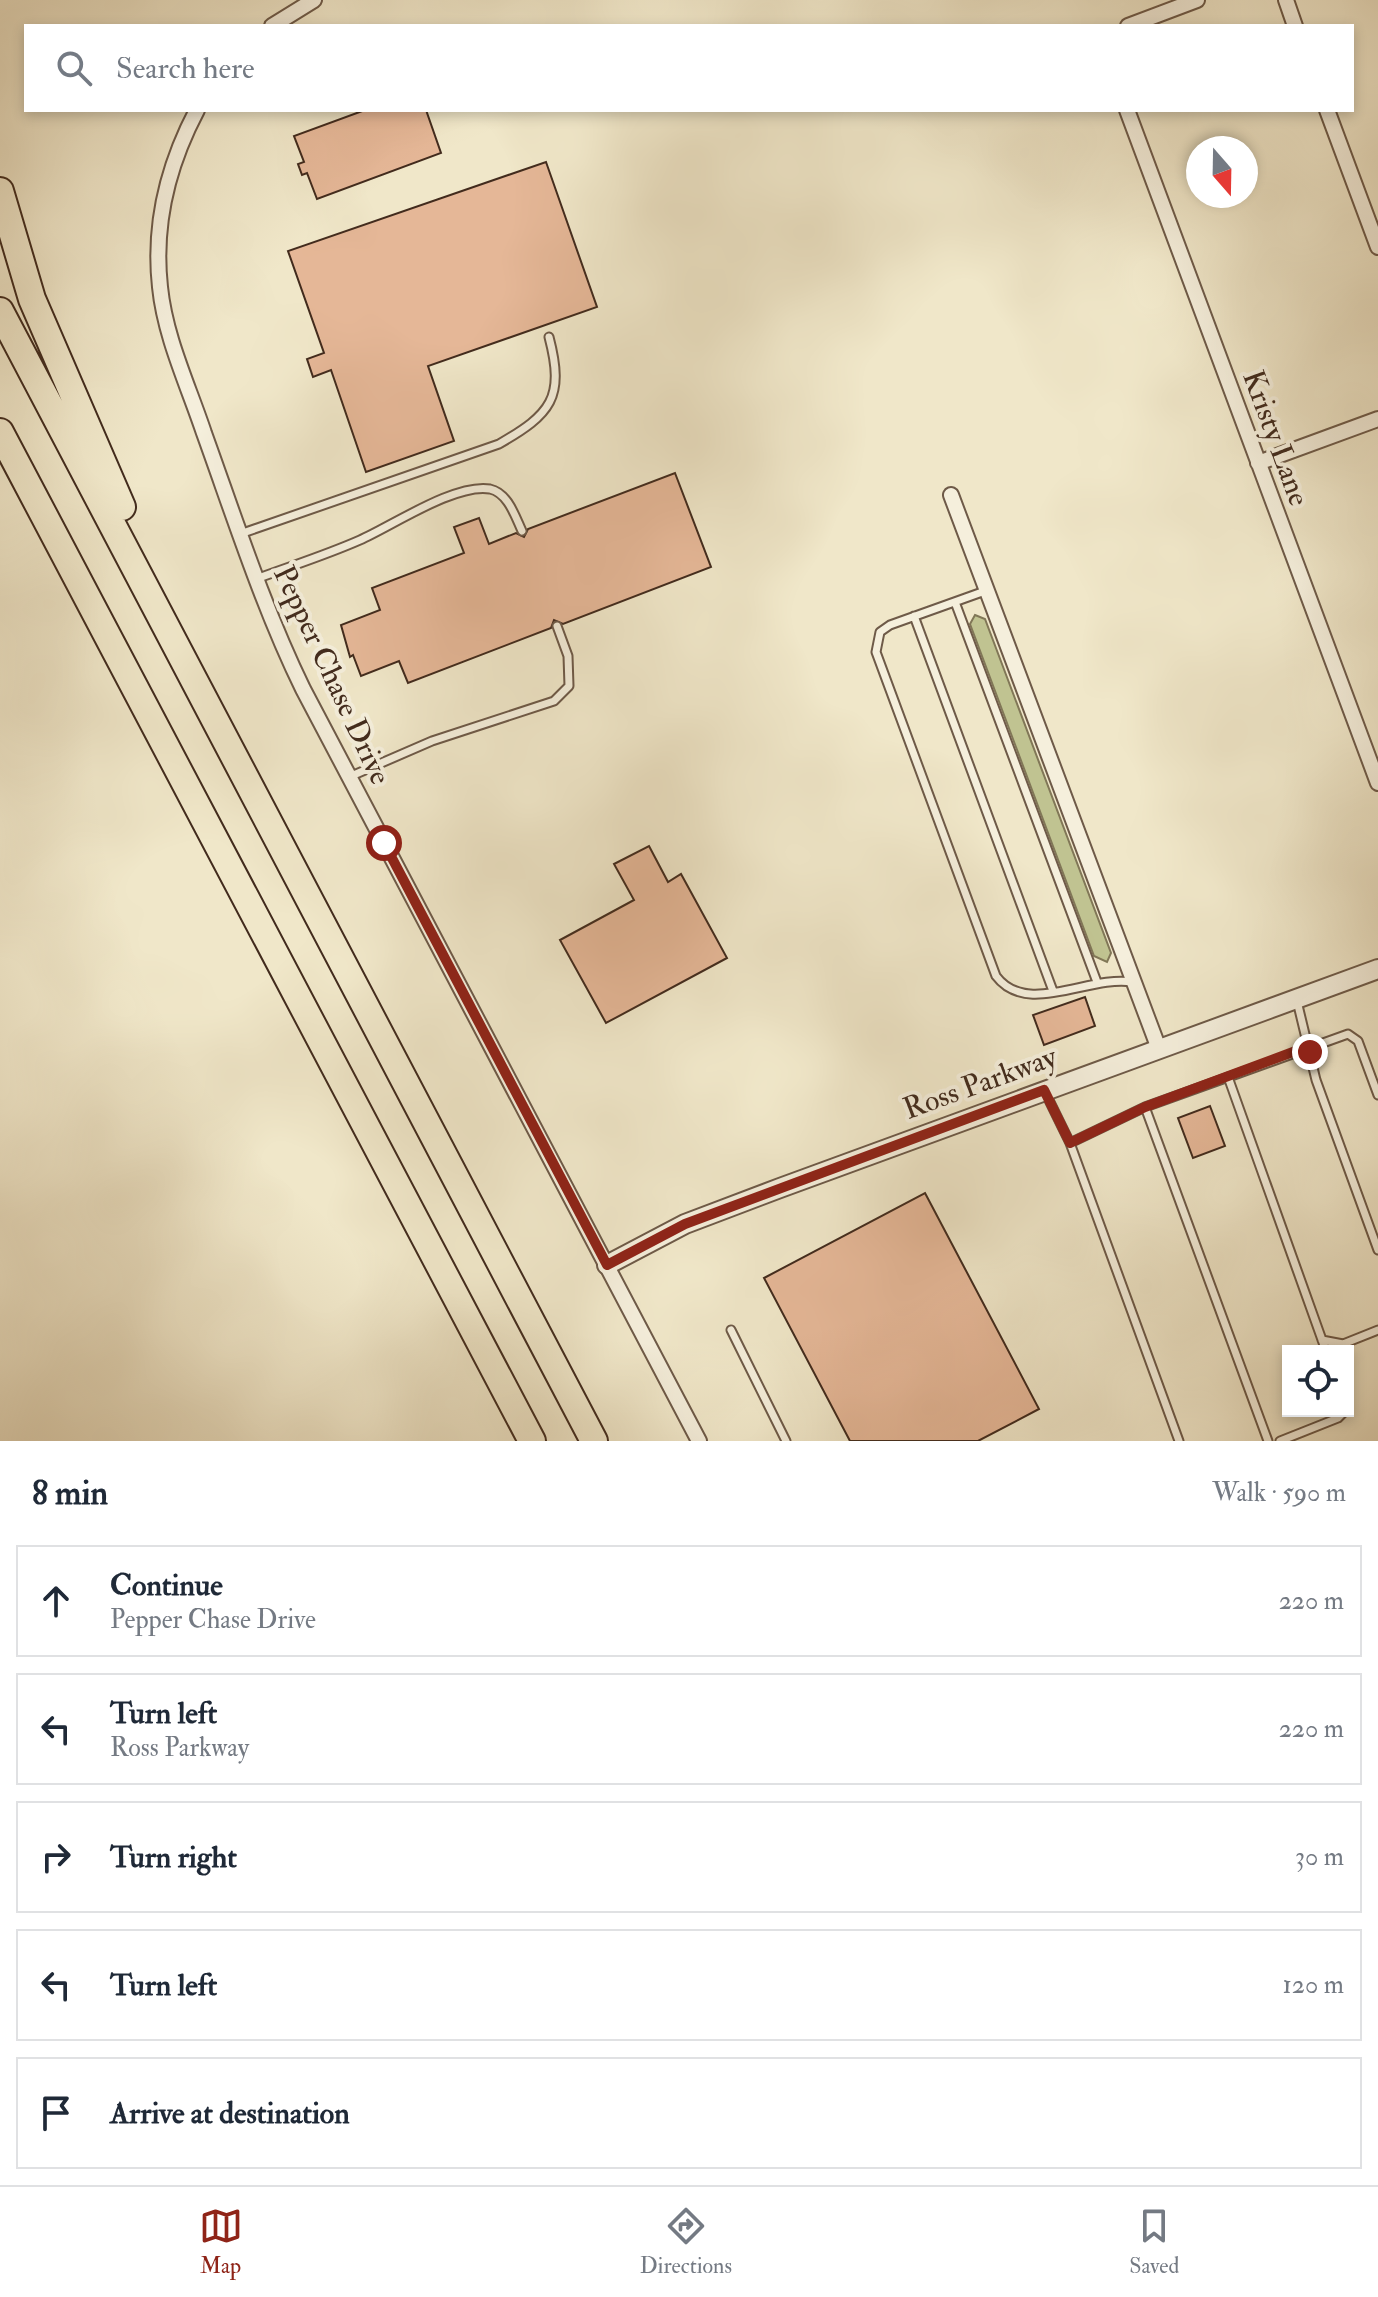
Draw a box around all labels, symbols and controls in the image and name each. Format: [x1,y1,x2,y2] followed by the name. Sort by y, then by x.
[24,24,1354,112] search box
[52,46,96,90] icon: search
[116,50,255,87] text: Search here
[1186,136,1258,208] north arrow
[1234,365,1318,511] street label: Kristy Lane
[265,560,399,790] street label: Pepper Chase Drive
[366,825,402,861] route start
[1292,1034,1328,1070] route end
[898,1038,1062,1128] street label: Ross Parkway
[1282,1345,1354,1417] map controls
[1282,1345,1354,1417] button: locate
[32,1472,108,1515] text: 8 min
[1212,1477,1346,1509] text: Walk · 590 m
[110,1567,223,1604] text: Continue
[34,1579,78,1623] icon: ahead
[1279,1585,1344,1617] text: 220 m
[110,1604,316,1636] text: Pepper Chase Drive
[110,1695,217,1732] text: Turn left
[34,1707,78,1751] icon: left
[1279,1713,1344,1745] text: 220 m
[110,1732,249,1764] text: Ross Parkway
[34,1835,78,1879] icon: right
[110,1839,237,1876] text: Turn right
[1295,1841,1344,1873] text: 30 m
[34,1963,78,2007] icon: left
[110,1967,217,2004] text: Turn left
[1283,1969,1344,2001] text: 120 m
[34,2091,78,2135] icon: arrive
[110,2095,350,2132] text: Arrive at destination
[199,2204,243,2280] tab: Map
[640,2204,732,2280] tab: Directions
[1129,2204,1179,2280] tab: Saved

